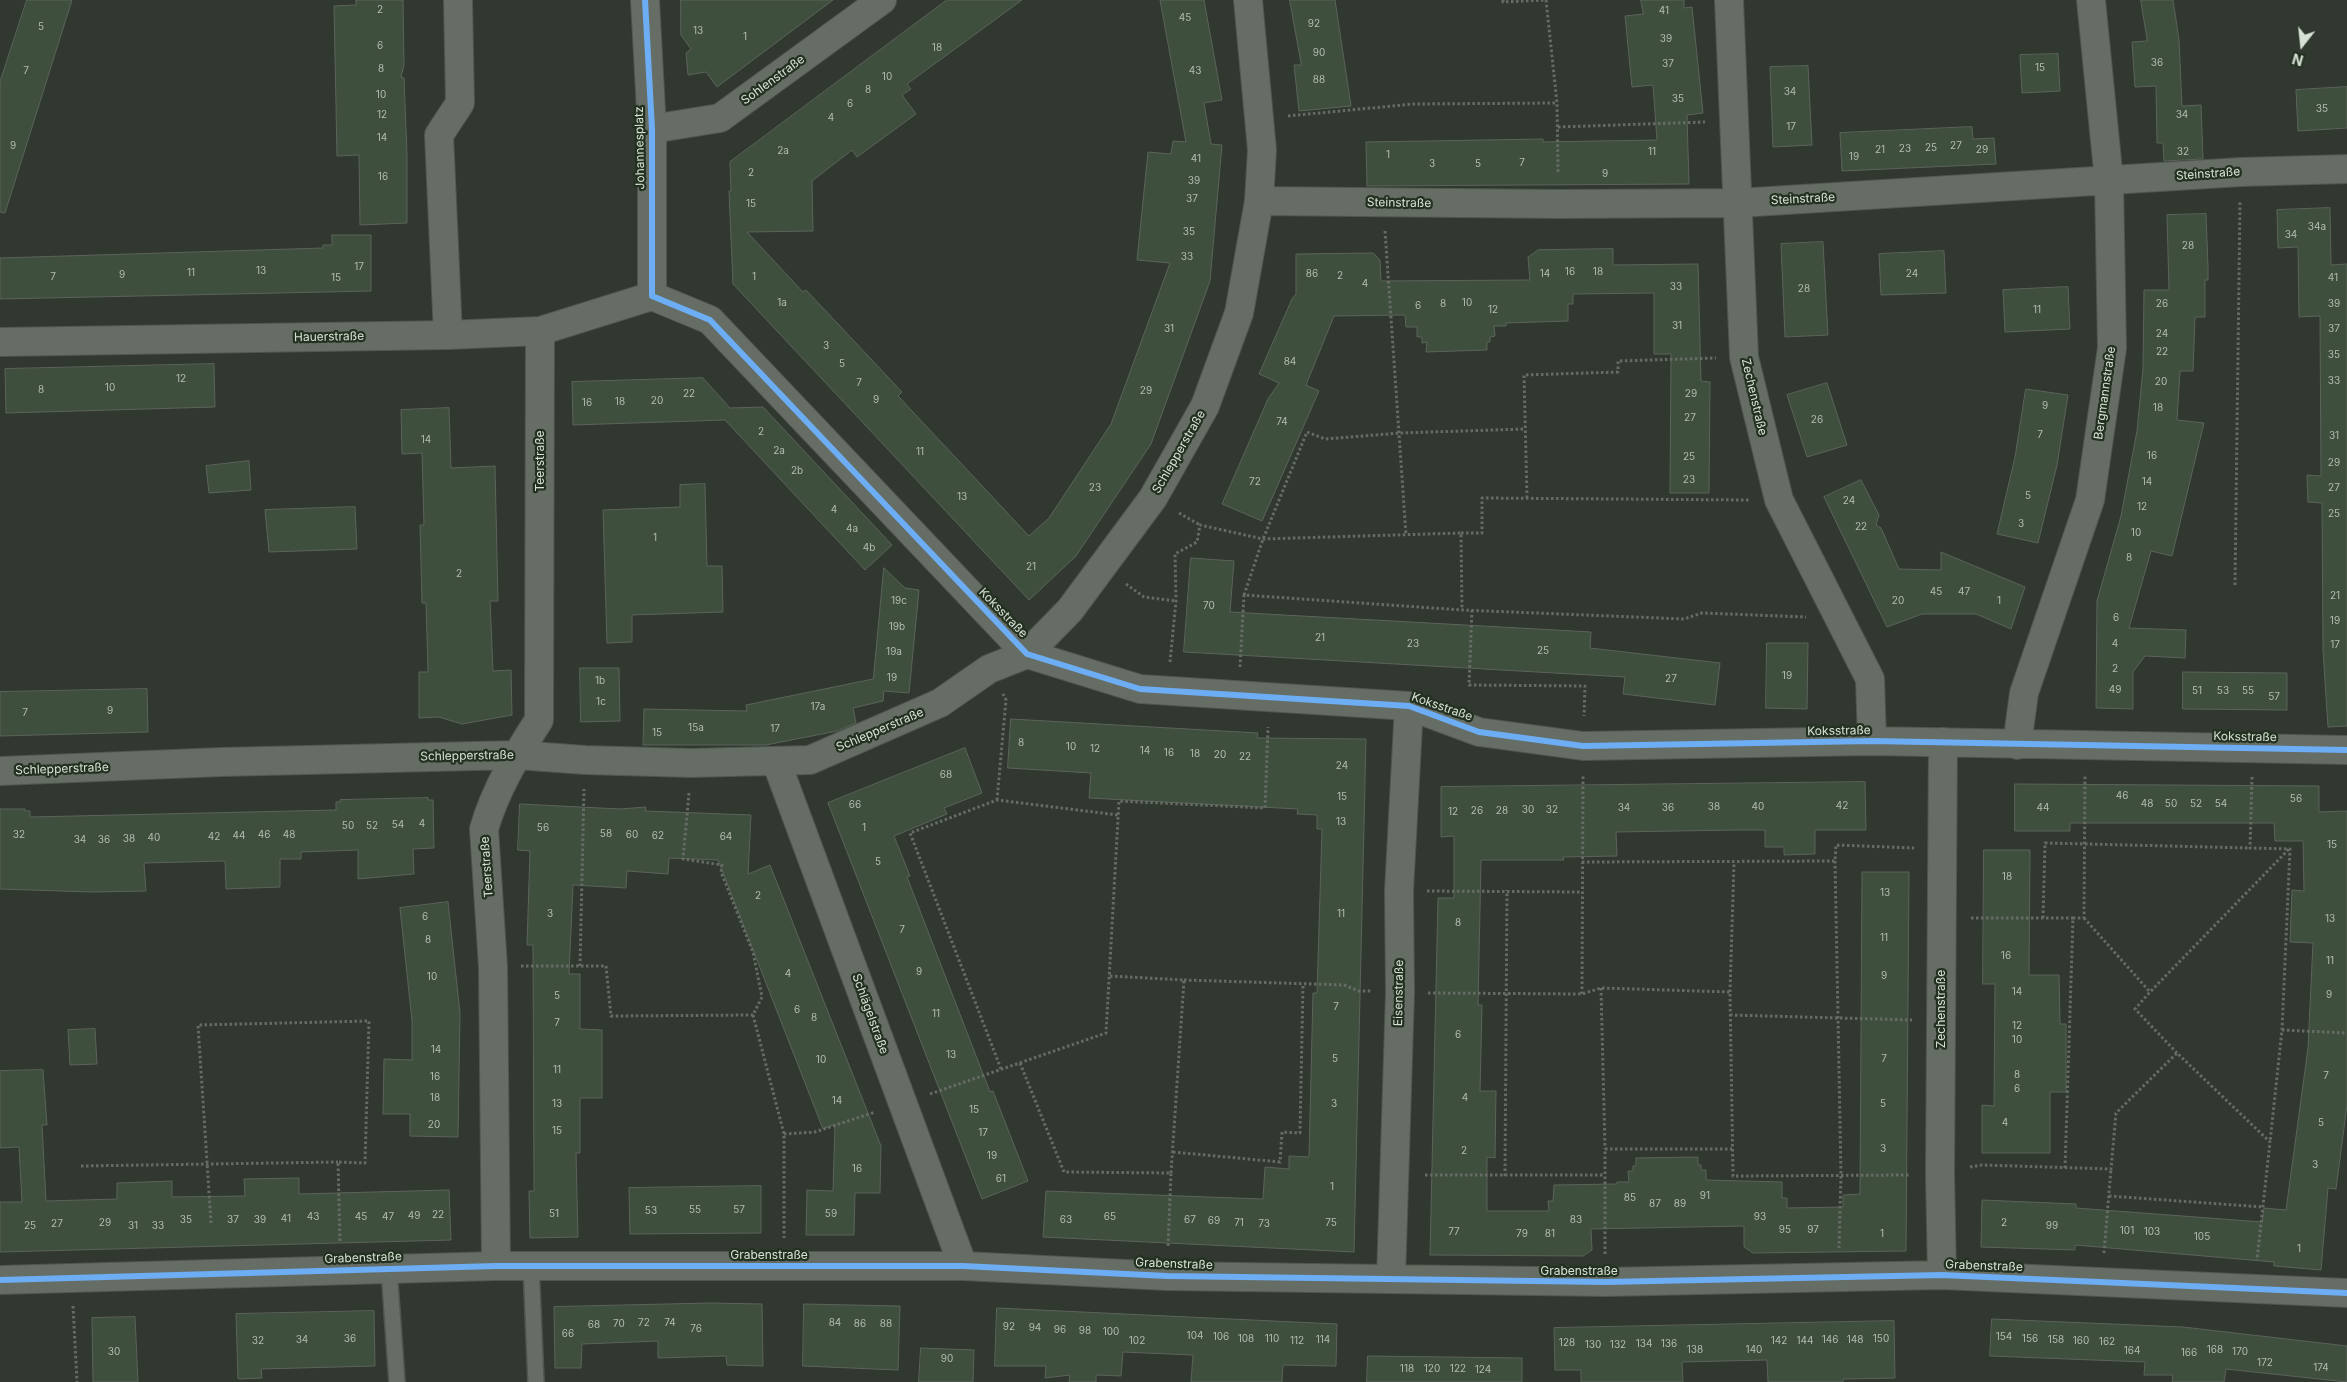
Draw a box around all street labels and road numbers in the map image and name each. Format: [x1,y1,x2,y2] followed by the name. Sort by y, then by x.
[738,52,808,108] street label: Sohlenstraße
[632,106,648,190] street label: Johannesplatz
[2175,165,2241,183] street label: Steinstraße
[1770,190,1836,208] street label: Steinstraße
[1367,195,1431,211] street label: Steinstraße
[294,329,364,345] street label: Hauerstraße
[2091,346,2119,440] street label: Bergmannstraße
[1738,357,1770,437] street label: Zechenstraße
[1149,408,1209,496] street label: Schlepperstraße
[533,430,547,492] street label: Teerstraße
[976,585,1030,641] street label: Koksstraße
[1410,690,1474,724] street label: Koksstraße
[834,705,926,755] street label: Schlepperstraße
[1807,723,1871,739] street label: Koksstraße
[2213,729,2277,745] street label: Koksstraße
[420,748,514,764] street label: Schlepperstraße
[15,760,109,778] street label: Schlepperstraße
[478,836,496,898] street label: Teerstraße
[1391,960,1407,1026] street label: Eisenstraße
[1934,970,1948,1048] street label: Zechenstraße
[849,972,891,1056] street label: Schlägelstraße
[730,1248,808,1262] street label: Grabenstraße
[324,1249,402,1267] street label: Grabenstraße
[1135,1255,1213,1273] street label: Grabenstraße
[1945,1257,2023,1275] street label: Grabenstraße
[1540,1264,1618,1278] street label: Grabenstraße

